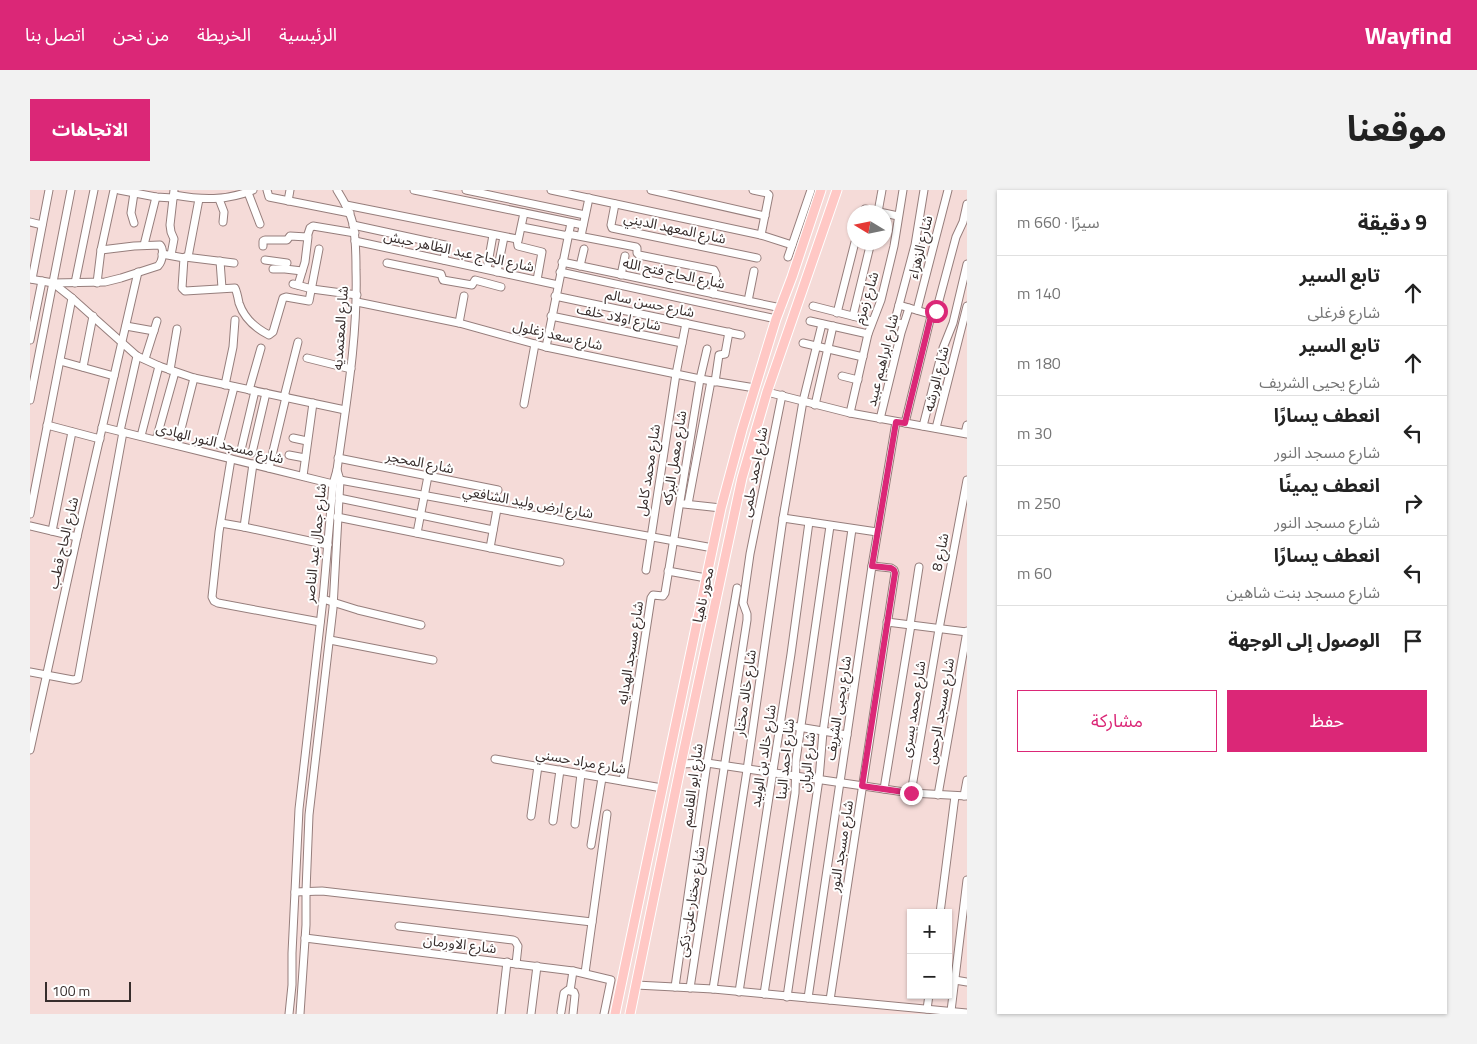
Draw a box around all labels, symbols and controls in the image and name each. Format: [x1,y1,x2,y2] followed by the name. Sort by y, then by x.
[1365,17,1452,53] text: Wayfind
[25,21,85,48] text: اتصل بنا
[113,21,169,48] text: من نحن
[197,21,251,48] text: الخريطة
[279,21,337,48] text: الرئيسية
[30,99,150,161] button: الاتجاهات
[1347,101,1447,155] text: موقعنا
[847,205,892,250] north arrow
[622,206,728,250] street label: شارع المعهد الديني
[1358,206,1427,238] text: 9 دقيقة
[1017,210,1100,234] text: سيرًا · 660 m
[902,213,938,281] street label: شارع الزهراء
[382,224,536,278] street label: شارع الحاج عبد الظاهر حبش
[621,251,727,295] street label: شارع الحاج فتح الله
[1300,260,1380,289] text: تابع السير
[848,269,884,327] street label: شارع زمزم
[1399,279,1427,307] icon: ahead
[1017,281,1061,305] text: 140 m
[604,283,697,323] street label: شارع حسن سالم
[326,285,354,371] street label: شارع المعتمديه
[575,297,663,337] street label: شارع اولاد خلف
[925,300,948,323] route start
[1308,300,1380,324] text: شارع فرغلى
[860,311,904,409] street label: شارع ابراهيم عبيد
[511,314,605,356] street label: شارع سعد زغلول
[1300,330,1380,359] text: تابع السير
[917,344,955,414] street label: شارع الورشه
[1399,349,1427,377] icon: ahead
[1017,351,1061,375] text: 180 m
[1259,370,1380,394] text: شارع يحيى الشريف
[1274,400,1380,429] text: انعطف يسارًا
[656,409,692,507] street label: شارع معمل البركه
[154,416,286,470] street label: شارع مسجد النور الهادى
[1399,419,1427,447] icon: left
[1017,421,1052,445] text: 30 m
[630,422,666,517] street label: شارع محمد كامل
[734,425,774,519] street label: شارع احمد حلمى
[1274,440,1380,464] text: شارع مسجد النور
[383,444,456,479] street label: شارع المحجر
[1279,470,1380,499] text: انعطف يمينًا
[461,480,595,525] street label: شارع ارض وليد الشافعي
[298,482,332,605] street label: شارع جمال عبد الناصر
[1399,489,1427,517] icon: right
[1017,491,1061,515] text: 250 m
[42,495,84,591] street label: شارع الحاج قطب
[1274,510,1380,534] text: شارع مسجد النور
[926,531,954,573] street label: شارع 8
[1274,540,1380,569] text: انعطف يسارًا
[1399,559,1427,587] icon: left
[1017,561,1052,585] text: 60 m
[686,565,719,625] street label: محور ناهيا
[1226,580,1380,604] text: شارع مسجد بنت شاهين
[611,599,649,707] street label: شارع مسجد الهدايه
[1228,625,1380,654] text: الوصول إلى الوجهة
[1399,627,1427,655] icon: arrive
[728,648,762,739] street label: شارع خالد مختار
[819,654,857,762] street label: شارع يحيى الشريف
[920,656,960,766] street label: شارع مسجد الرحمن
[895,659,931,759] street label: شارع محمد يسرى
[1017,690,1217,752] button: مشاركة
[1227,690,1427,752] button: حفظ
[744,703,782,809] street label: شارع خالد بن الوليد
[770,717,800,801] street label: شارع احمد البنا
[793,731,821,793] street label: شارع الريان
[534,742,628,780] street label: شارع مراد حسني
[675,742,709,828] street label: شارع ابو القاسم
[900,782,923,805] route end
[823,799,859,894] street label: شارع مسجد النور
[671,845,711,959] street label: شارع مختار على ذكى
[907,909,952,999] map controls
[907,909,952,954] button: +
[422,929,498,959] street label: شارع الاورمان
[907,954,952,999] button: −
[45,979,131,1002] scale bar
[52,980,90,1001] text: 100 m

